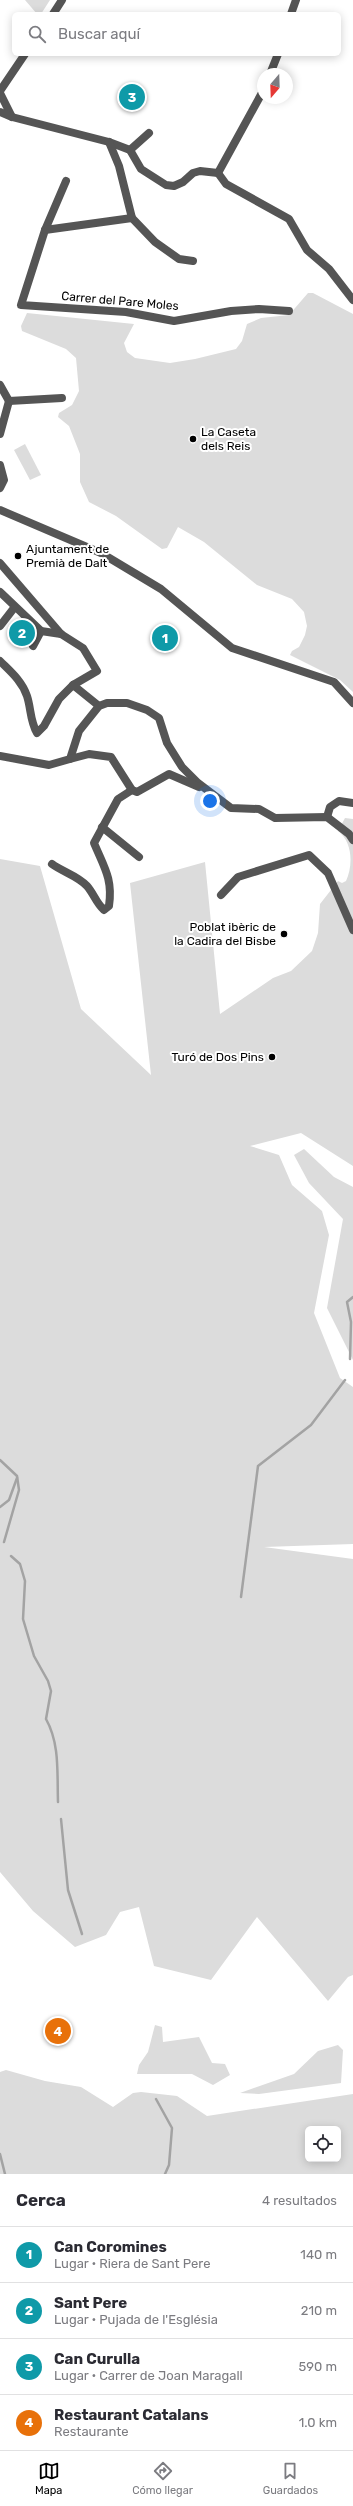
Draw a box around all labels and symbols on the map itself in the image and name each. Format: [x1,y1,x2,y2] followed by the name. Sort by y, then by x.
[257,68,293,104] north arrow
[119,82,145,112] pin: 3
[61,289,179,313] street label: Carrer del Pare Moles
[201,425,256,453] place label: La Caseta dels Reis
[188,434,198,444] marker: La Caseta dels Reis
[26,542,110,570] place label: Ajuntament de Premià de Dalt
[13,551,23,561] marker: Ajuntament de Premià de Dalt
[9,618,35,648] pin: 2
[152,623,178,653] pin: 1
[200,791,220,811] your location
[174,920,276,948] place label: Poblat ibèric de la Cadira del Bisbe
[279,929,289,939] marker: Poblat ibèric de la Cadira del Bisbe
[171,1050,264,1064] place label: Turó de Dos Pins
[267,1052,277,1062] marker: Turó de Dos Pins
[45,2016,71,2046] pin: 4

